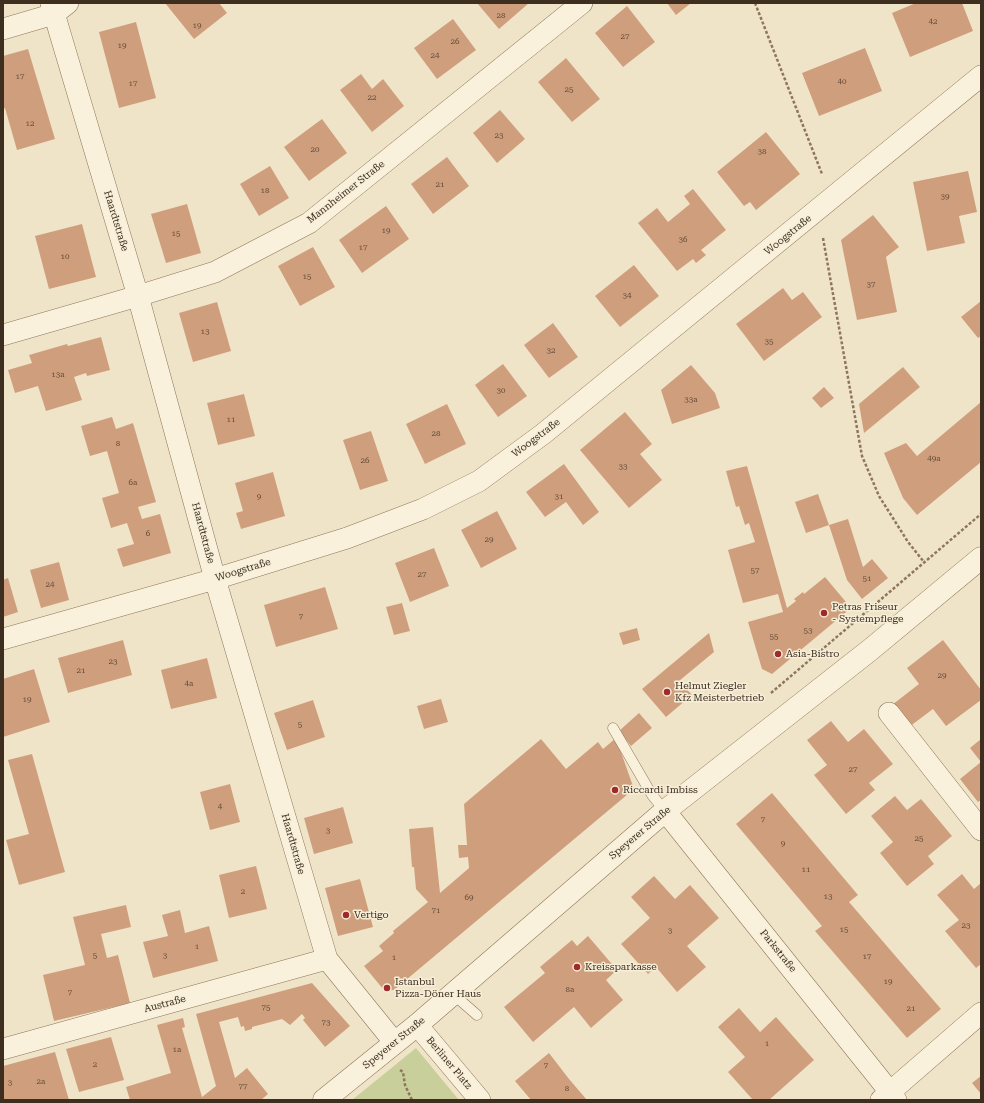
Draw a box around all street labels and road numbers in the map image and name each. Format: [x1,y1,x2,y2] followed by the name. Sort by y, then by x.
[305,158,387,226] street label: Mannheimer Straße
[101,189,131,253] street label: Haardtstraße
[762,212,814,258] street label: Woogstraße
[510,416,562,460] street label: Woogstraße
[189,501,217,565] street label: Haardtstraße
[214,556,272,584] street label: Woogstraße
[607,804,673,862] street label: Speyerer Straße
[279,812,307,876] street label: Haardtstraße
[757,927,799,975] street label: Parkstraße
[143,993,187,1015] street label: Austraße
[360,1014,428,1072] street label: Speyerer Straße
[424,1034,474,1092] street label: Berliner Platz

